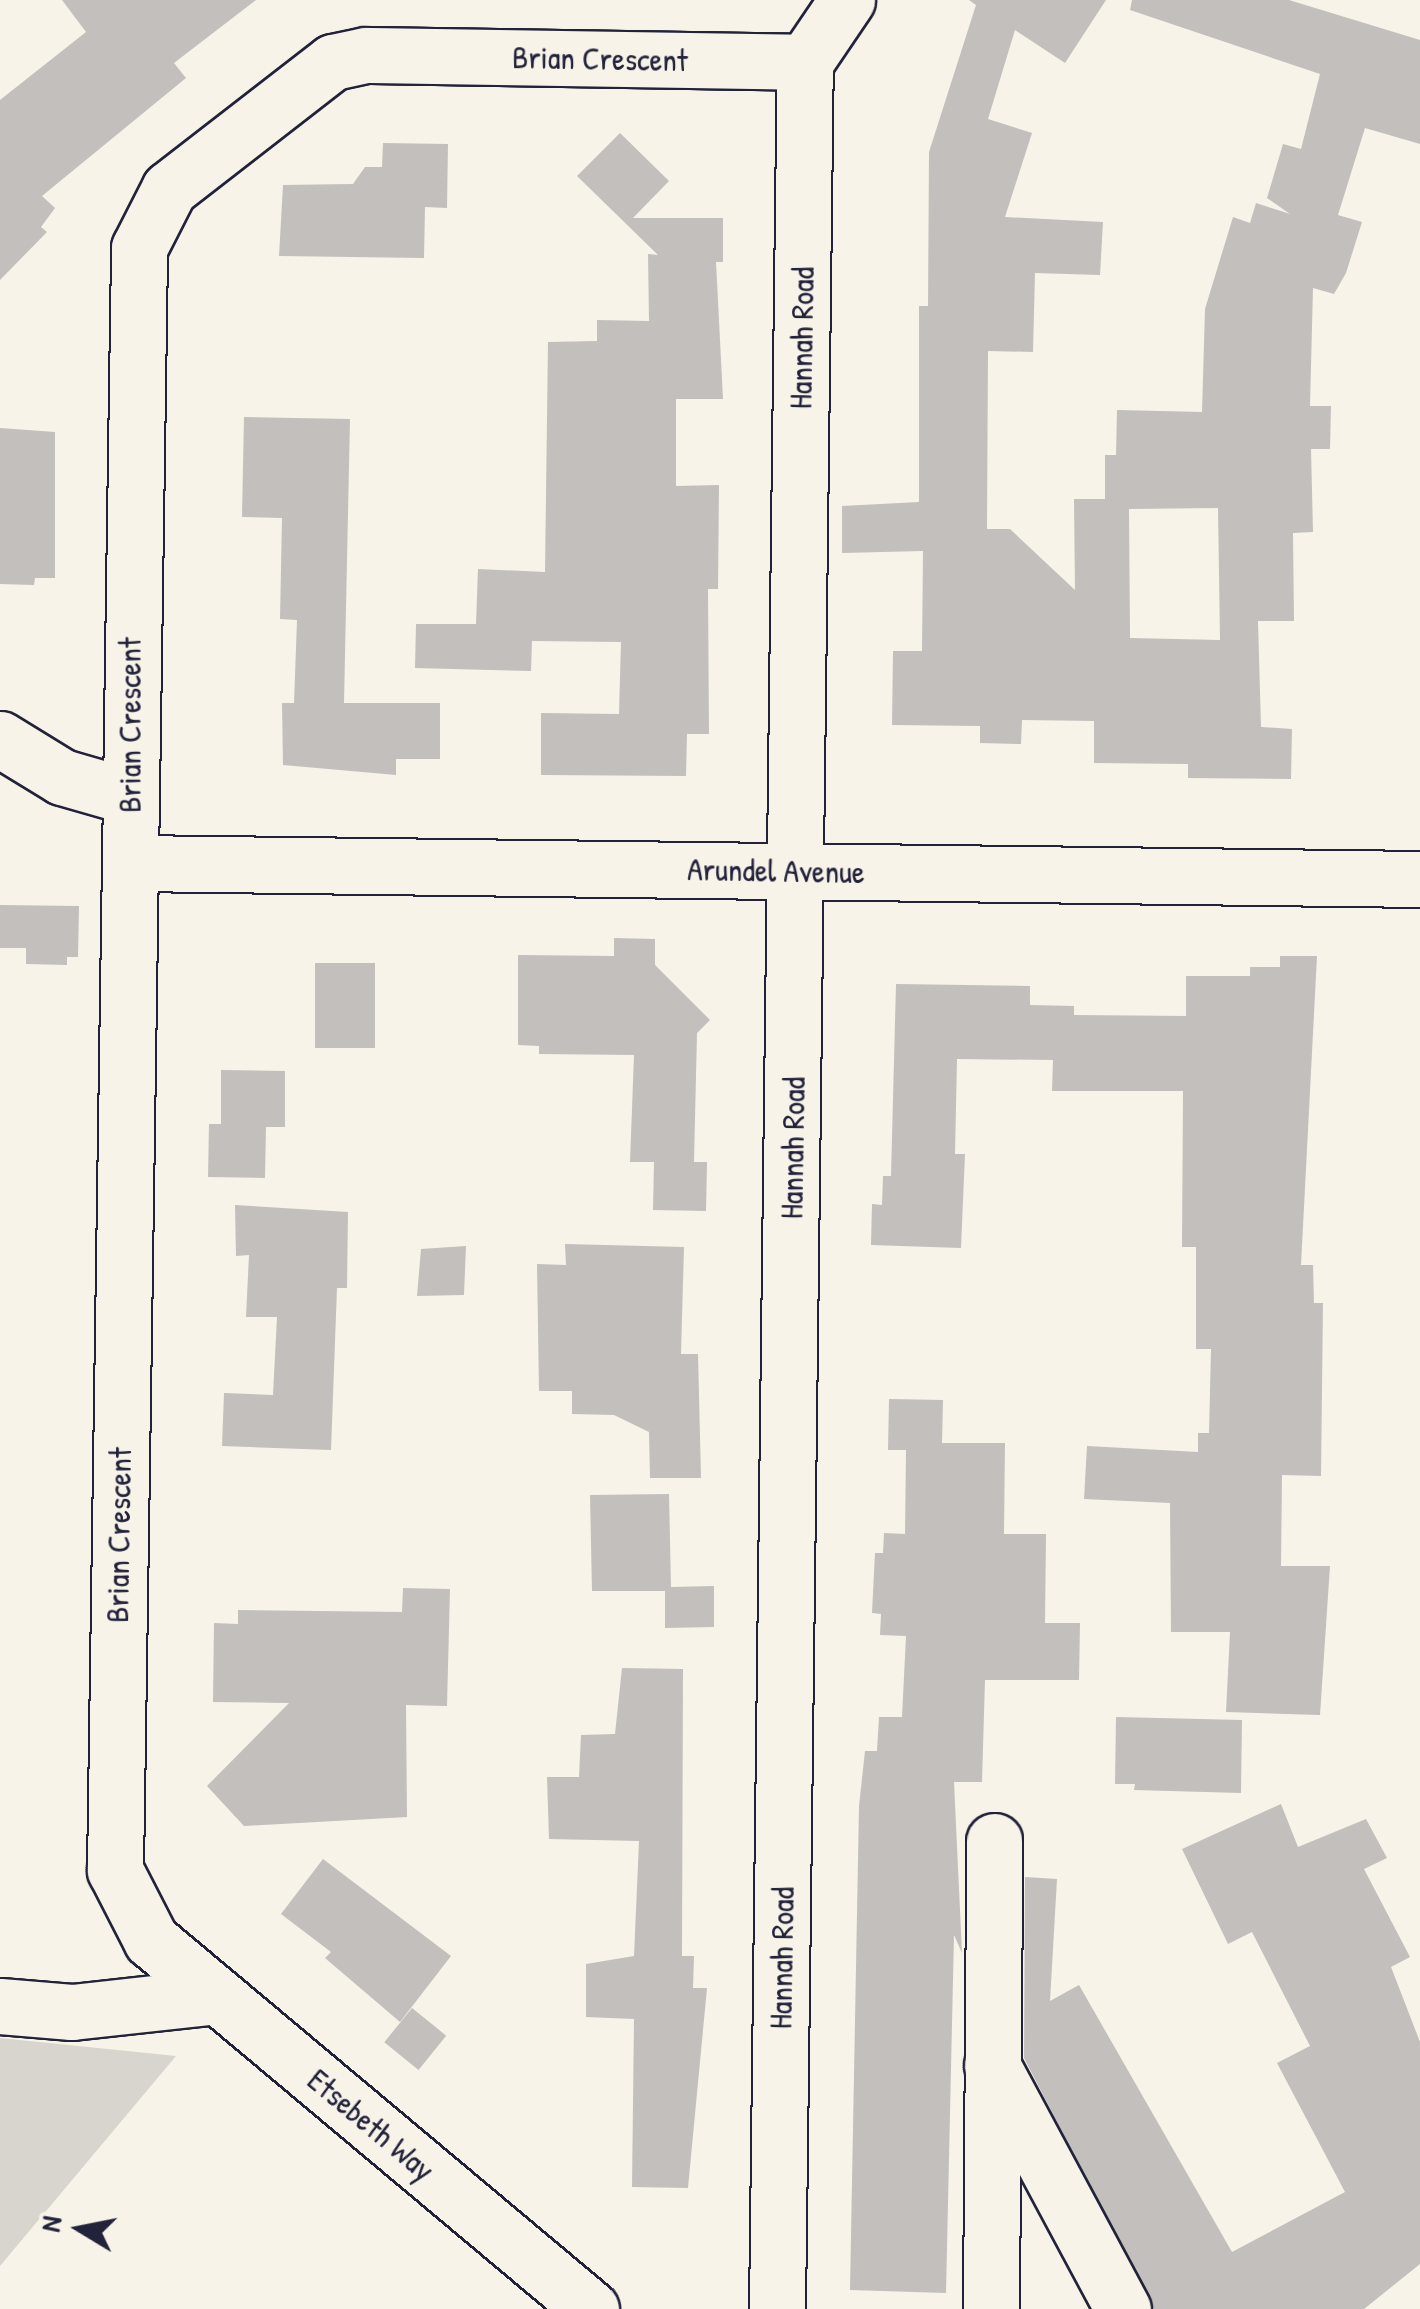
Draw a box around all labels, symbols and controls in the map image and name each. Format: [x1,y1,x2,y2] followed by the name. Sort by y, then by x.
[512,38,688,80] street label: Brian Crescent
[782,267,822,409] street label: Hannah Road
[111,637,149,813] street label: Brian Crescent
[687,850,865,892] street label: Arundel Avenue
[773,1077,813,1219] street label: Hannah Road
[98,1447,140,1623] street label: Brian Crescent
[762,1887,802,2029] street label: Hannah Road
[300,2061,442,2189] street label: Etsebeth Way
[30,2179,130,2279] north arrow
[30,2213,70,2234] text: N

